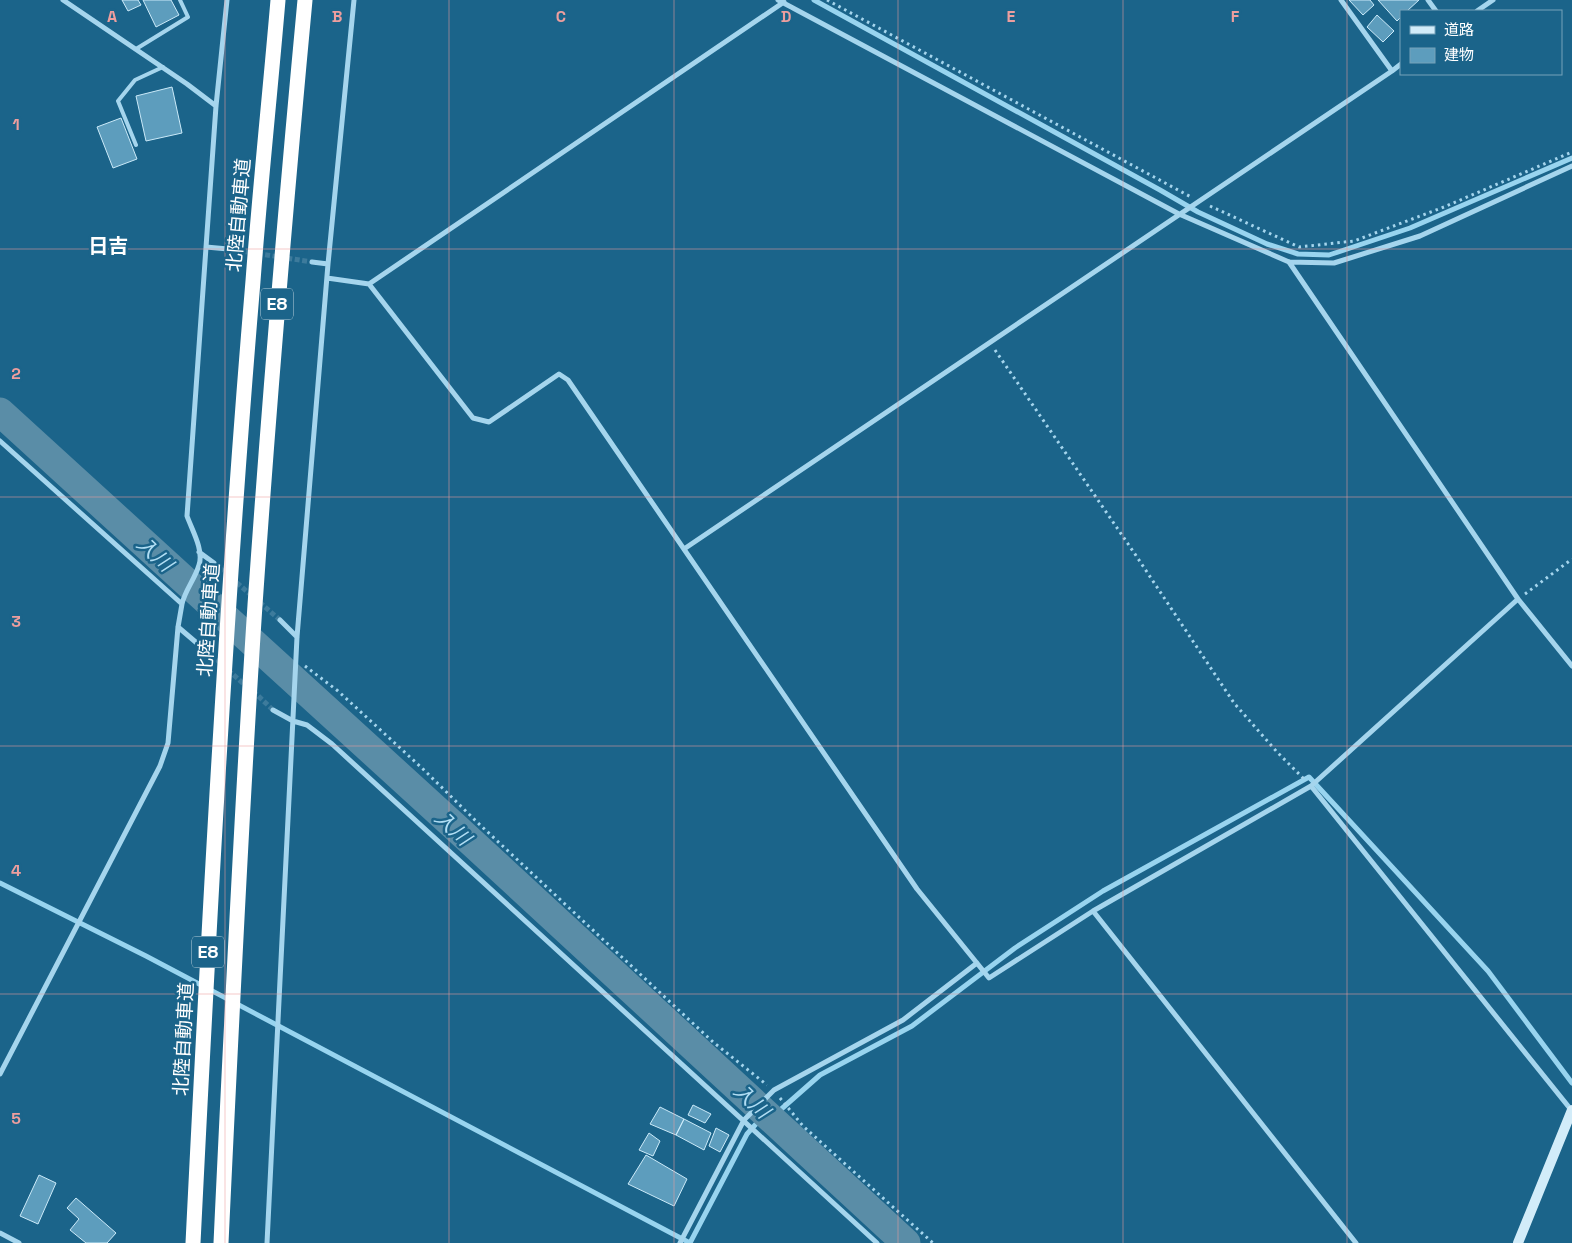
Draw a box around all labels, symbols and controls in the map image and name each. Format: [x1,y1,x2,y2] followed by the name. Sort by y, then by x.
[107,6,117,27] text: A
[332,6,342,27] text: B
[556,6,566,27] text: C
[781,6,791,27] text: D
[1007,6,1016,27] text: E
[1231,6,1240,27] text: F
[1400,10,1562,75] legend
[1444,20,1474,39] text: 道路
[1444,45,1474,64] text: 建物
[12,114,20,135] text: 1
[221,157,256,273] street label: 北陸自動車道
[88,233,128,259] district label: 日吉
[261,288,293,320] road number: E8
[11,363,21,384] text: 2
[132,531,180,579] water label: 入川
[192,562,225,678] street label: 北陸自動車道
[11,611,21,632] text: 3
[430,805,478,853] water label: 入川
[11,860,21,881] text: 4
[192,936,224,968] road number: E8
[168,981,199,1097] street label: 北陸自動車道
[729,1078,777,1126] water label: 入川
[11,1108,21,1129] text: 5

